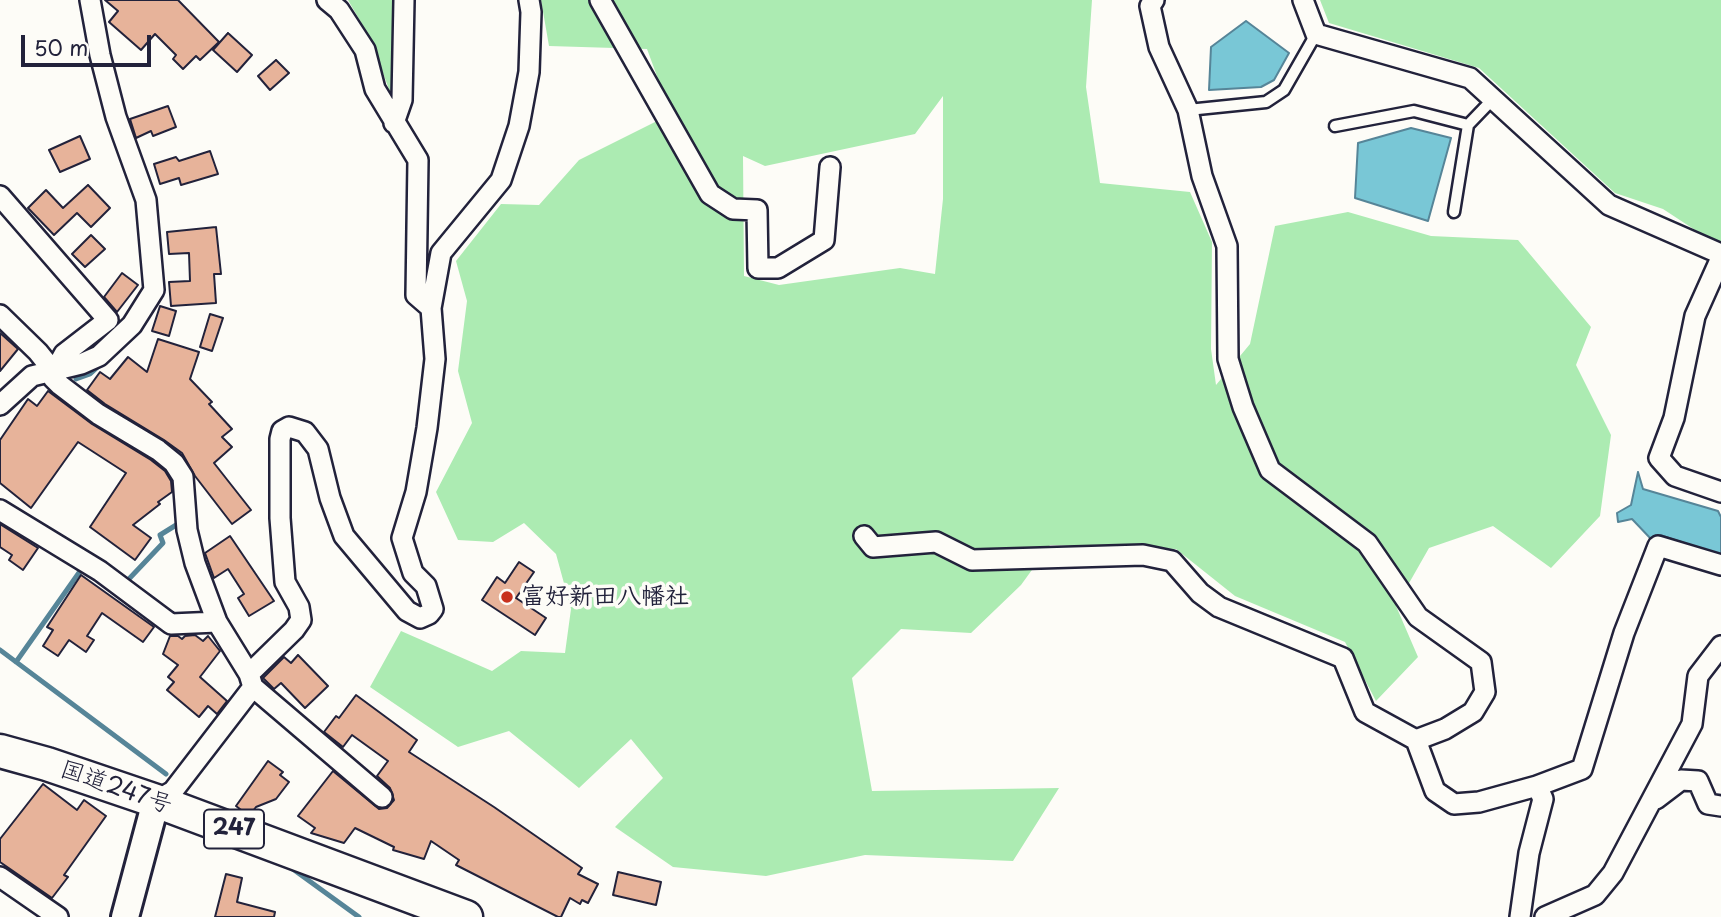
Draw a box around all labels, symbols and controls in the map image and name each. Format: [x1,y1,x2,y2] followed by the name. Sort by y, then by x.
[24,21,154,65] scale bar
[34,31,88,63] text: 50 m
[521,583,689,611] place label: 富好新田八幡社
[499,589,515,605] marker: 富好新田八幡社
[56,755,176,821] street label: 国道247号
[204,810,264,848] road number: 247

